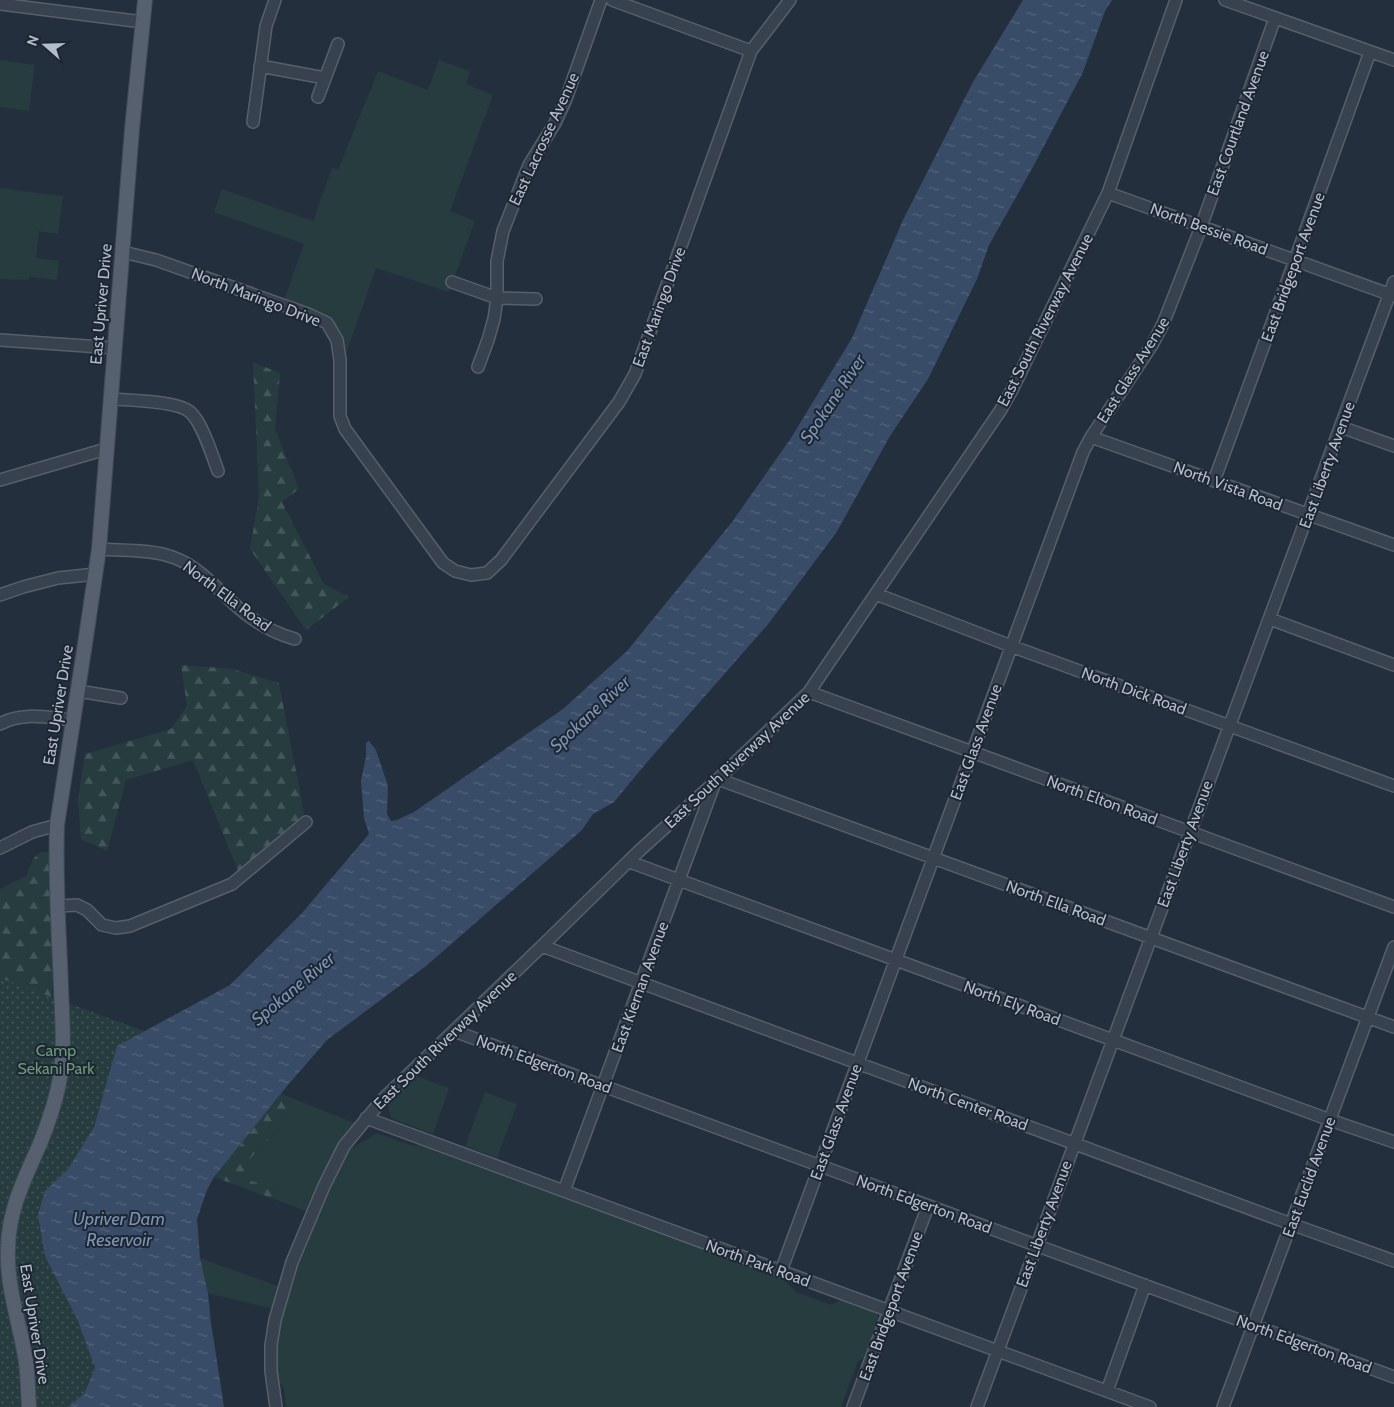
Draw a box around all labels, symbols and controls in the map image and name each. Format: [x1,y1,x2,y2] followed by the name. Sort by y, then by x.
[20,20,70,70] north arrow
[23,33,43,48] text: N
[1203,48,1273,198] street label: East Courtland Avenue
[505,69,583,209] street label: East Lacrosse Avenue
[1257,190,1329,344] street label: East Bridgeport Avenue
[1148,199,1270,259] street label: North Bessie Road
[993,230,1097,410] street label: East South Riverway Avenue
[86,243,116,365] street label: East Upriver Drive
[628,244,690,370] street label: East Maringo Drive
[189,264,323,330] street label: North Maringo Drive
[1093,313,1173,427] street label: East Glass Avenue
[795,349,872,448] water label: Spokane River
[1295,399,1359,531] street label: East Liberty Avenue
[1171,458,1285,514] street label: North Vista Road
[179,557,275,635] street label: North Ella Road
[39,644,77,766] street label: East Upriver Drive
[1079,663,1189,719] street label: North Dick Road
[545,670,636,757] water label: Spokane River
[946,681,1006,803] street label: East Glass Avenue
[660,688,814,832] street label: East South Riverway Avenue
[1044,771,1160,829] street label: North Elton Road
[1153,778,1217,910] street label: East Liberty Avenue
[1003,876,1109,930] street label: North Ella Road
[607,919,673,1055] street label: East Kiernan Avenue
[247,947,340,1030] water label: Spokane River
[369,967,521,1113] street label: East South Riverway Avenue
[961,977,1063,1029] street label: North Ely Road
[474,1031,614,1097] street label: North Edgerton Road
[17,1041,95,1078] park label: Camp Sekani Park
[806,1061,866,1183] street label: East Glass Avenue
[906,1074,1030,1134] street label: North Center Road
[1278,1114,1340,1240] street label: East Euclid Avenue
[1012,1158,1076,1290] street label: East Liberty Avenue
[854,1171,994,1237] street label: North Edgerton Road
[73,1208,165,1251] water label: Upriver Dam Reservoir
[855,1229,927,1383] street label: East Bridgeport Avenue
[703,1235,813,1291] street label: North Park Road
[16,1263,54,1385] street label: East Upriver Drive
[1234,1311,1374,1377] street label: North Edgerton Road

